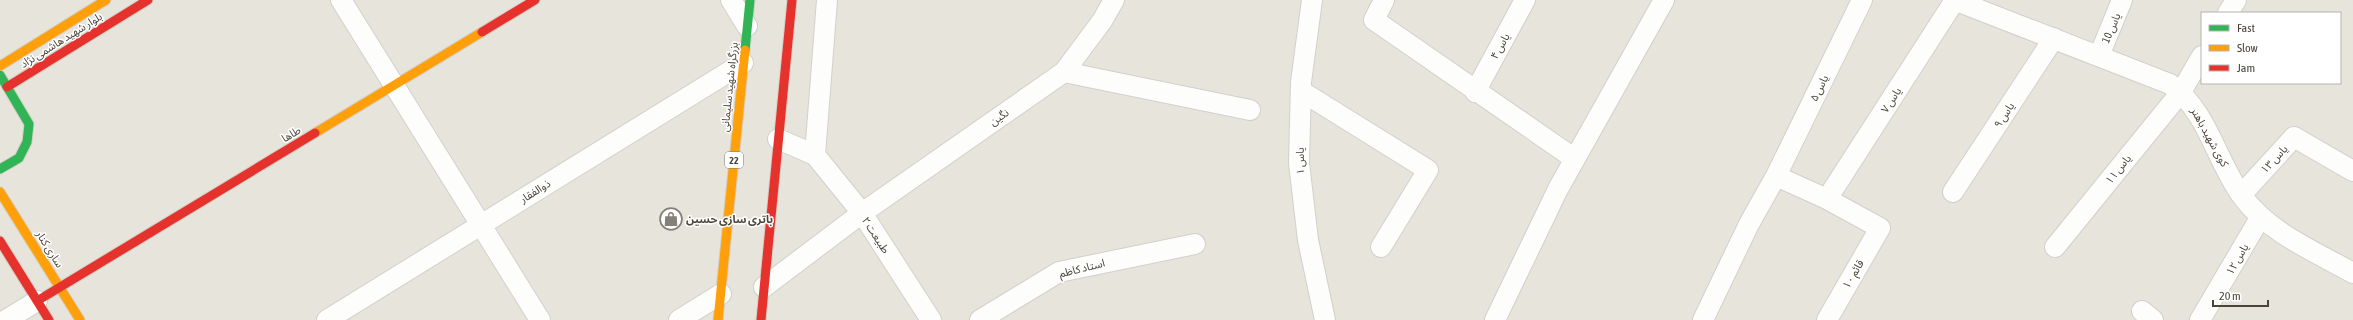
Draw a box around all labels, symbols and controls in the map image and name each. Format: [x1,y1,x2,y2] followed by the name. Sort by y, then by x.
[18,10,105,71] street label: بلوار شهید هاشمی نژاد
[2099,11,2124,45] street label: یاس 10
[2201,12,2341,84] legend
[2237,21,2255,35] text: Fast
[1488,31,1513,61] street label: یاس ۴
[718,41,741,133] street label: بزرگراه شهید سلیمانی
[2237,41,2258,55] text: Slow
[2237,61,2255,75] text: Jam
[1808,73,1831,103] street label: یاس ۵
[1878,85,1904,115] street label: یاس ۷
[1991,100,2017,130] street label: یاس ۹
[2187,104,2231,170] street label: کوی شهید باهنر
[987,106,1012,129] street label: نگین
[279,124,303,144] street label: طاها
[2258,143,2291,176] street label: یاس ۱۳
[1294,147,1307,175] street label: یاس ۱
[725,152,743,168] road number: 22
[2103,152,2134,187] street label: یاس ۱۱
[517,177,553,206] street label: ذوالفقار
[658,206,684,232] shop icon: باتری سازی حسین
[686,213,773,226] place label: باتری سازی حسین
[859,215,892,256] street label: طبیعت ۲
[33,227,66,271] street label: ساری کنار
[2223,241,2252,277] street label: یاس ۱۲
[1058,257,1107,282] street label: استاد کاظم
[1840,257,1869,292] street label: قائم ۱۰
[2213,282,2268,308] scale bar
[2219,289,2241,303] text: 20 m

